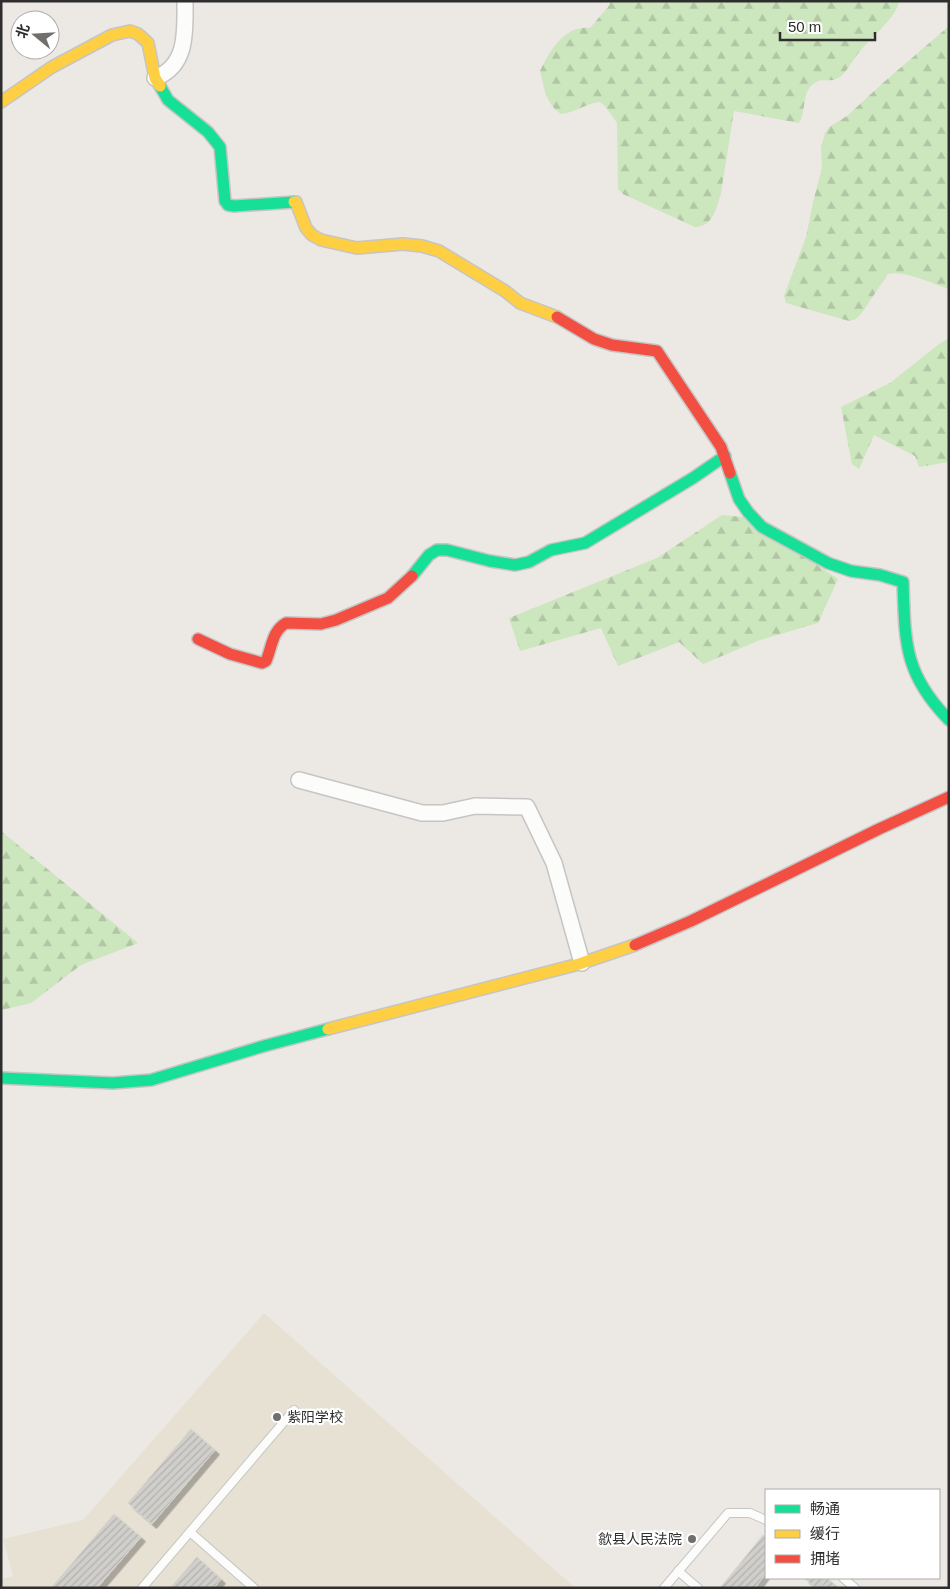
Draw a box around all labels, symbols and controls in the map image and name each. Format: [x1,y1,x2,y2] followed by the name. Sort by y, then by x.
[10,10,60,60] north arrow
[780,10,875,42] scale bar
[788,18,821,35] text: 50 m
[13,22,32,40] text: 北
[287,1409,343,1425] place label: 紫阳学校
[271,1411,283,1423] marker: 紫阳学校
[765,1489,940,1579] legend
[810,1500,840,1517] text: 畅通
[810,1525,840,1542] text: 缓行
[598,1531,682,1547] place label: 歙县人民法院
[686,1533,698,1545] marker: 歙县人民法院
[810,1550,840,1567] text: 拥堵

